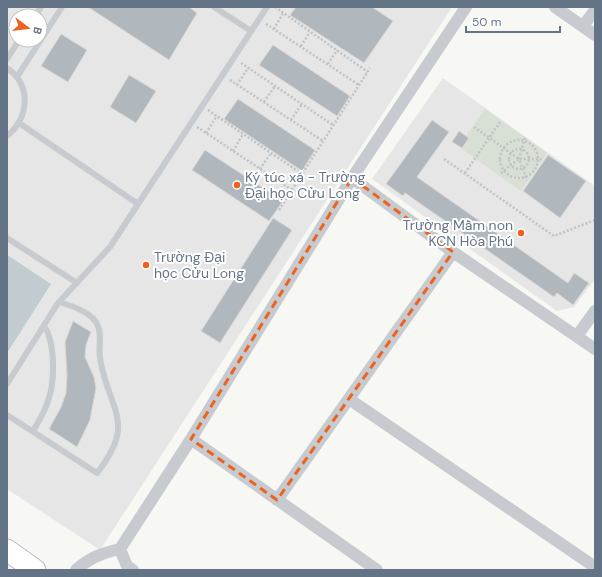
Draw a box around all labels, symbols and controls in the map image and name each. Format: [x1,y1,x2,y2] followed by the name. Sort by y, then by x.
[8,8,48,48] north arrow
[466,8,560,34] scale bar
[472,14,501,30] text: 50 m
[30,25,45,36] text: B
[245,168,366,202] place label: Ký túc xá - Trường Đại học Cửu Long
[232,180,242,190] marker: Ký túc xá - Trường Đại học Cửu Long
[403,216,513,250] place label: Trường Mầm non KCN Hòa Phú
[516,228,526,238] marker: Trường Mầm non KCN Hòa Phú
[154,248,244,282] place label: Trường Đại học Cửu Long
[141,260,151,270] marker: Trường Đại học Cửu Long

